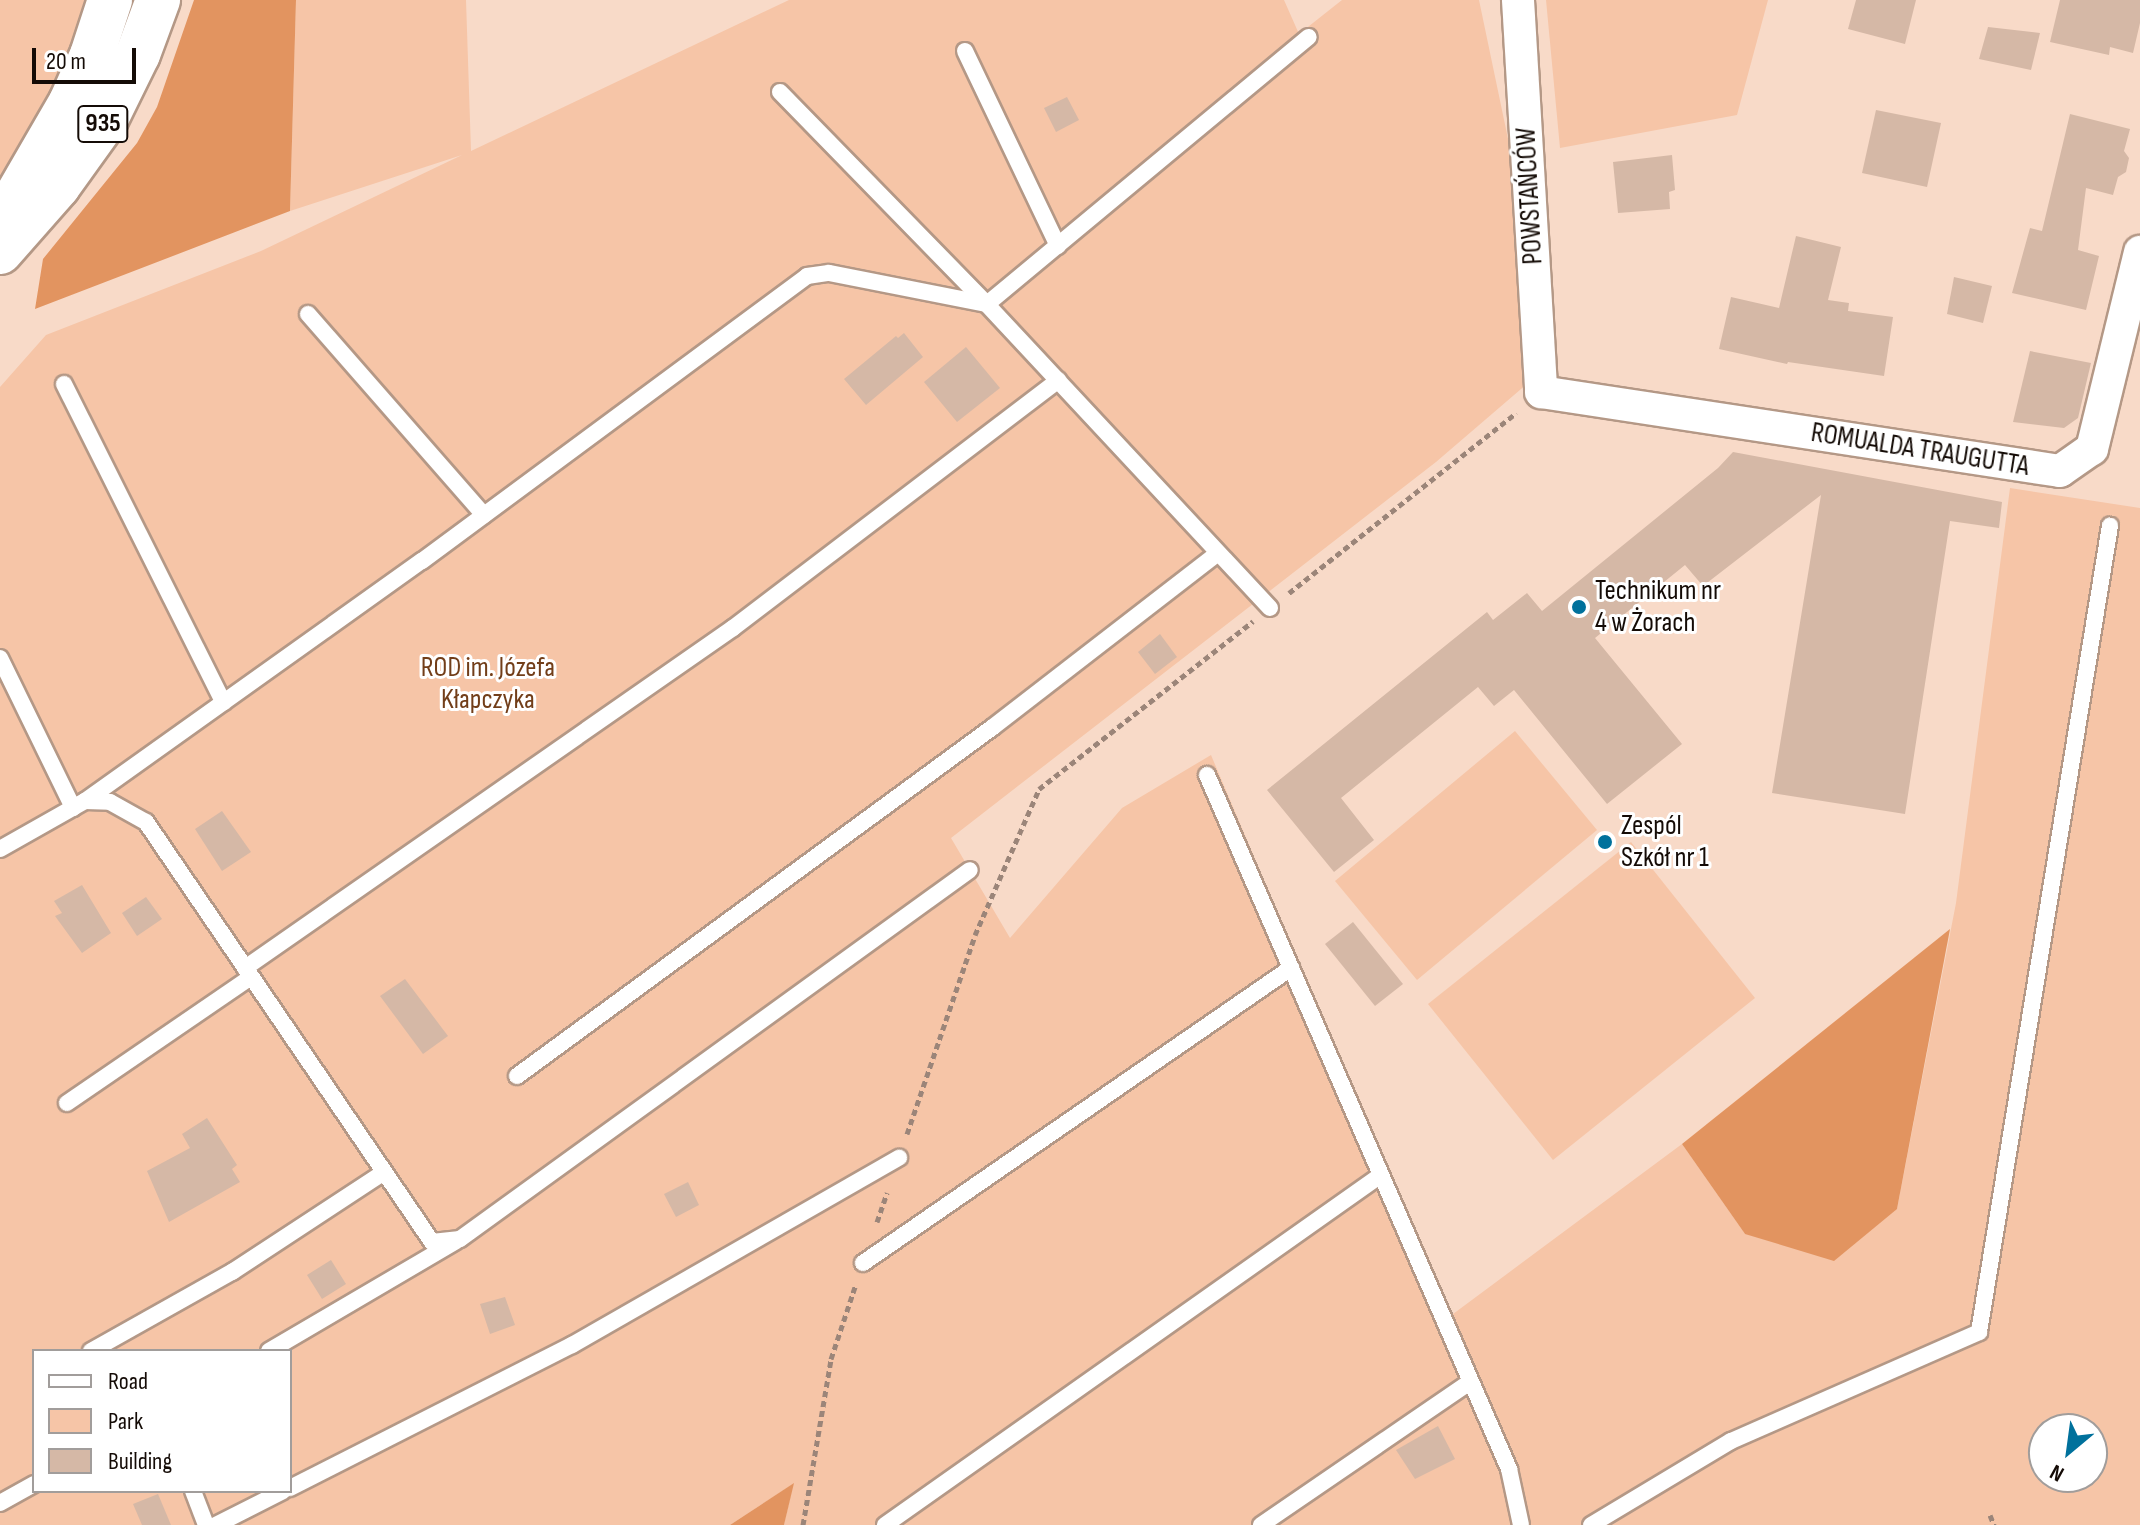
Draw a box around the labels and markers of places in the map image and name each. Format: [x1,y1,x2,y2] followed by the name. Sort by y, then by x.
[1595,574,1721,640] place label: Technikum nr 4 w Żorach
[1570,598,1588,616] marker: Technikum nr 4 w Żorach
[1621,809,1709,875] place label: Zespól Szkół nr 1
[1596,833,1614,851] marker: Zespól Szkół nr 1

